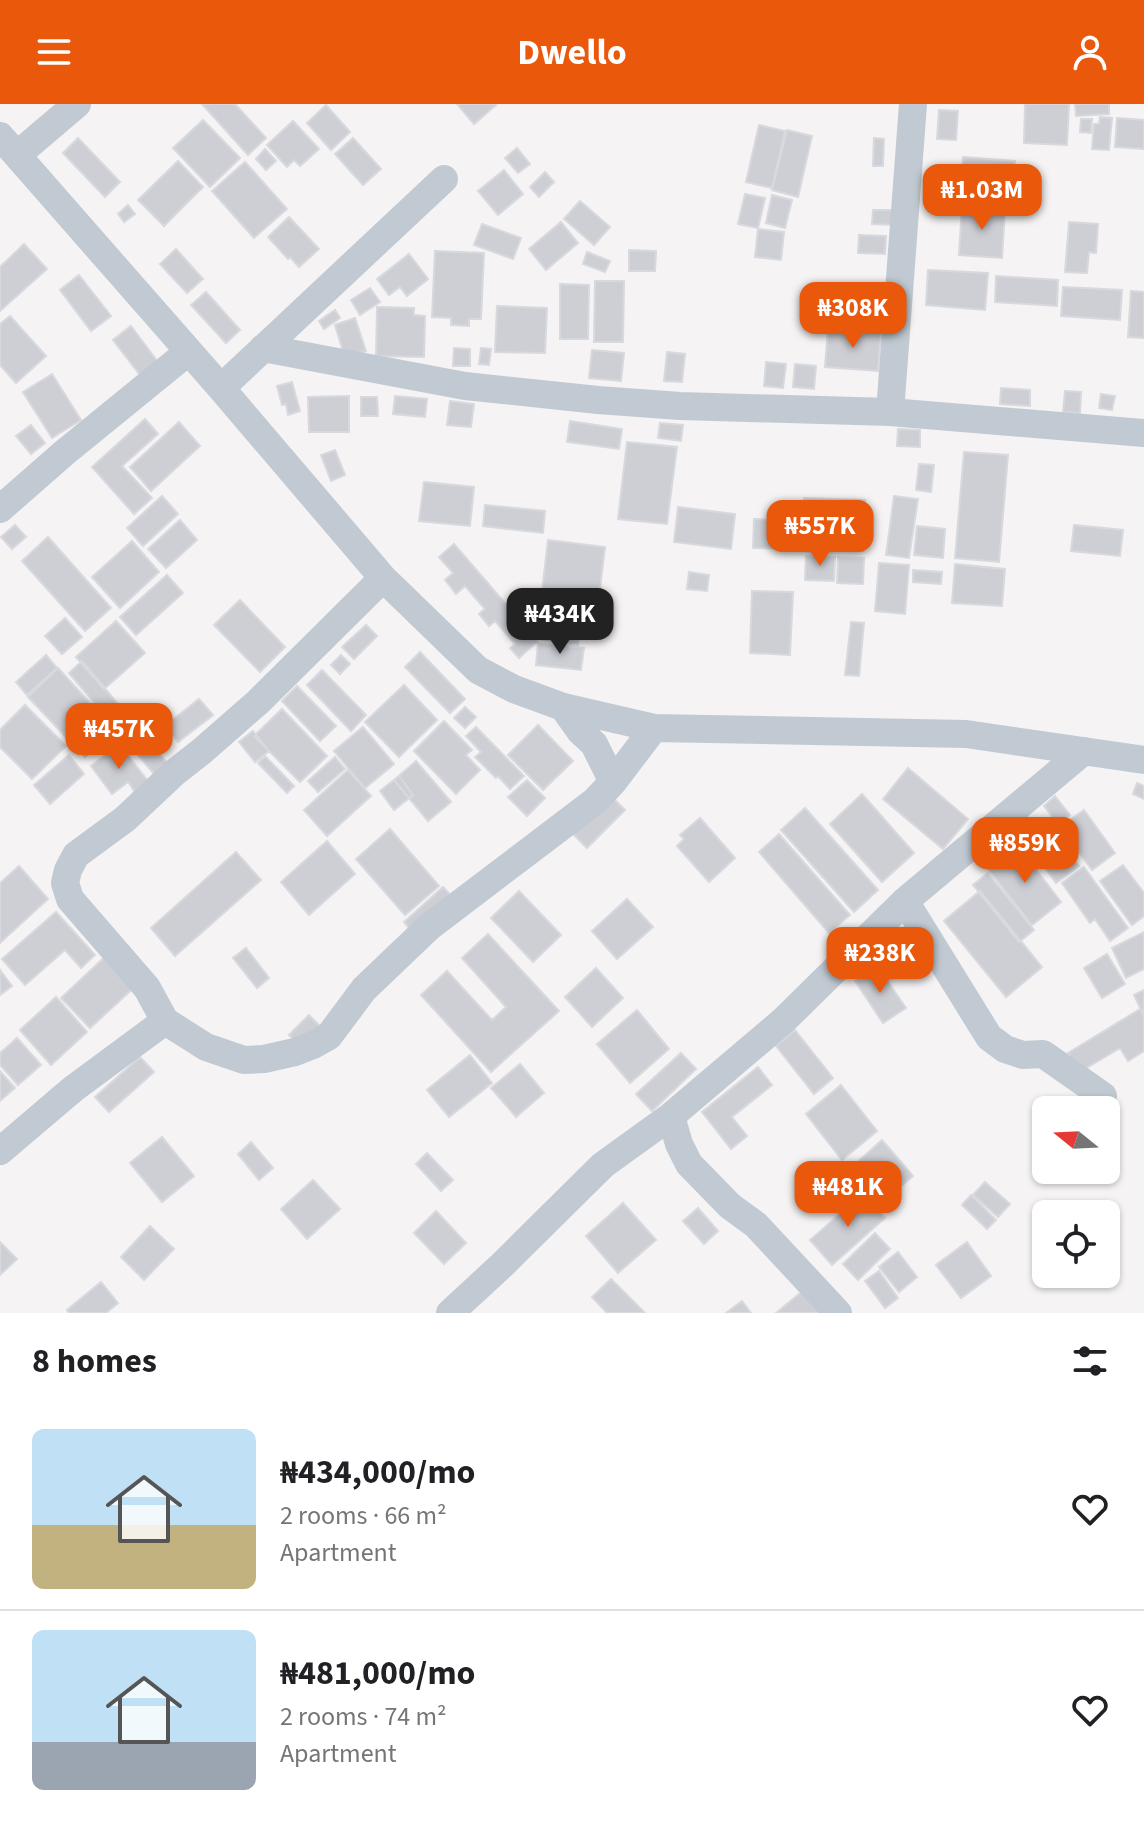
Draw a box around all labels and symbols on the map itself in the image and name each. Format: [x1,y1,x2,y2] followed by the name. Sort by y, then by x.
[917,164,1047,232] pin: ₦1.03M
[797,282,909,350] pin: ₦308K
[764,500,876,568] pin: ₦557K
[504,588,616,656] pin: ₦434K
[63,703,175,771] pin: ₦457K
[969,817,1081,885] pin: ₦859K
[824,927,936,995] pin: ₦238K
[1032,1096,1120,1184] north arrow
[792,1161,904,1229] pin: ₦481K

